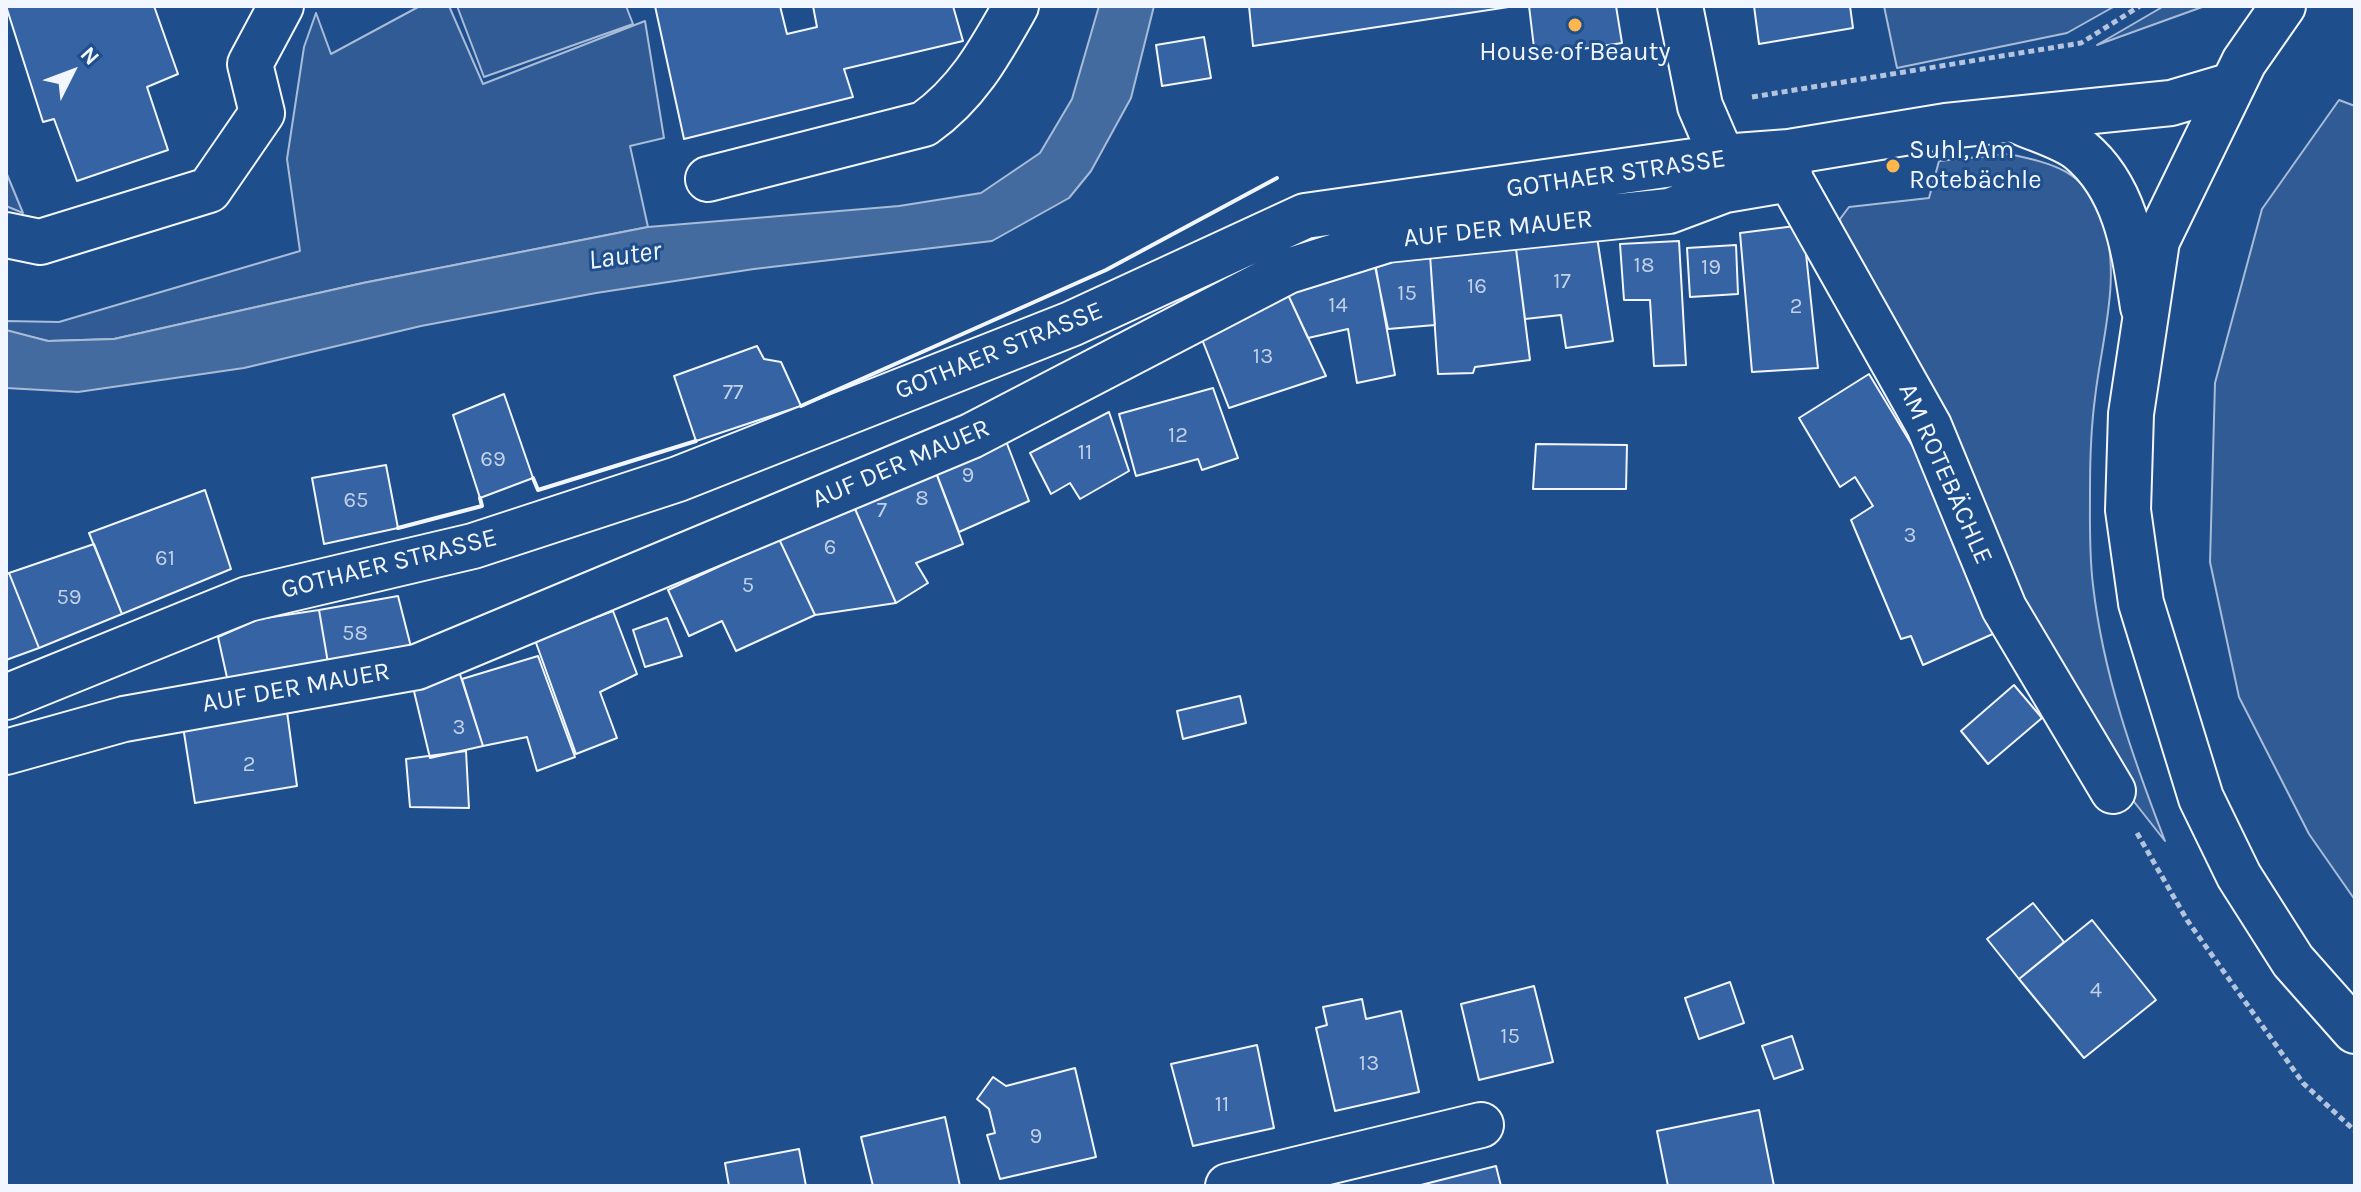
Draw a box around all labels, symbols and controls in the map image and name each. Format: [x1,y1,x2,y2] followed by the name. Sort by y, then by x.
[1566,16,1584,34] marker: House of Beauty
[32,32,112,112] north arrow
[1479,37,1671,69] place label: House of Beauty
[75,41,105,71] text: N
[1909,135,2042,196] place label: Suhl, Am Rotebächle
[1504,143,1728,205] street label: GOTHAER STRASSE
[1884,157,1902,175] marker: Suhl, Am Rotebächle
[1402,204,1594,254] street label: AUF DER MAUER
[586,234,664,278] water label: Lauter
[1634,253,1654,279] house number: 18
[1701,255,1721,281] house number: 19
[1553,269,1571,295] house number: 17
[1467,274,1487,300] house number: 16
[1397,281,1417,307] house number: 15
[1328,293,1348,319] house number: 14
[1790,294,1802,320] house number: 2
[891,295,1107,407] street label: GOTHAER STRASSE
[1253,344,1273,370] house number: 13
[1891,379,1999,569] street label: AM ROTEBÄCHLE
[723,380,743,406] house number: 77
[807,413,995,515] street label: AUF DER MAUER
[1168,423,1188,449] house number: 12
[1078,440,1092,466] house number: 11
[480,447,506,473] house number: 69
[962,463,974,489] house number: 9
[915,486,929,512] house number: 8
[343,488,369,514] house number: 65
[877,498,887,524] house number: 7
[278,522,500,606] street label: GOTHAER STRASSE
[1904,523,1916,549] house number: 3
[824,535,836,561] house number: 6
[155,546,175,572] house number: 61
[742,573,754,599] house number: 5
[56,585,82,611] house number: 59
[342,621,368,647] house number: 58
[200,656,392,720] street label: AUF DER MAUER
[453,715,465,741] house number: 3
[243,752,255,778] house number: 2
[2090,978,2102,1004] house number: 4
[1500,1024,1520,1050] house number: 15
[1359,1051,1379,1077] house number: 13
[1215,1092,1229,1118] house number: 11
[1030,1124,1042,1150] house number: 9

